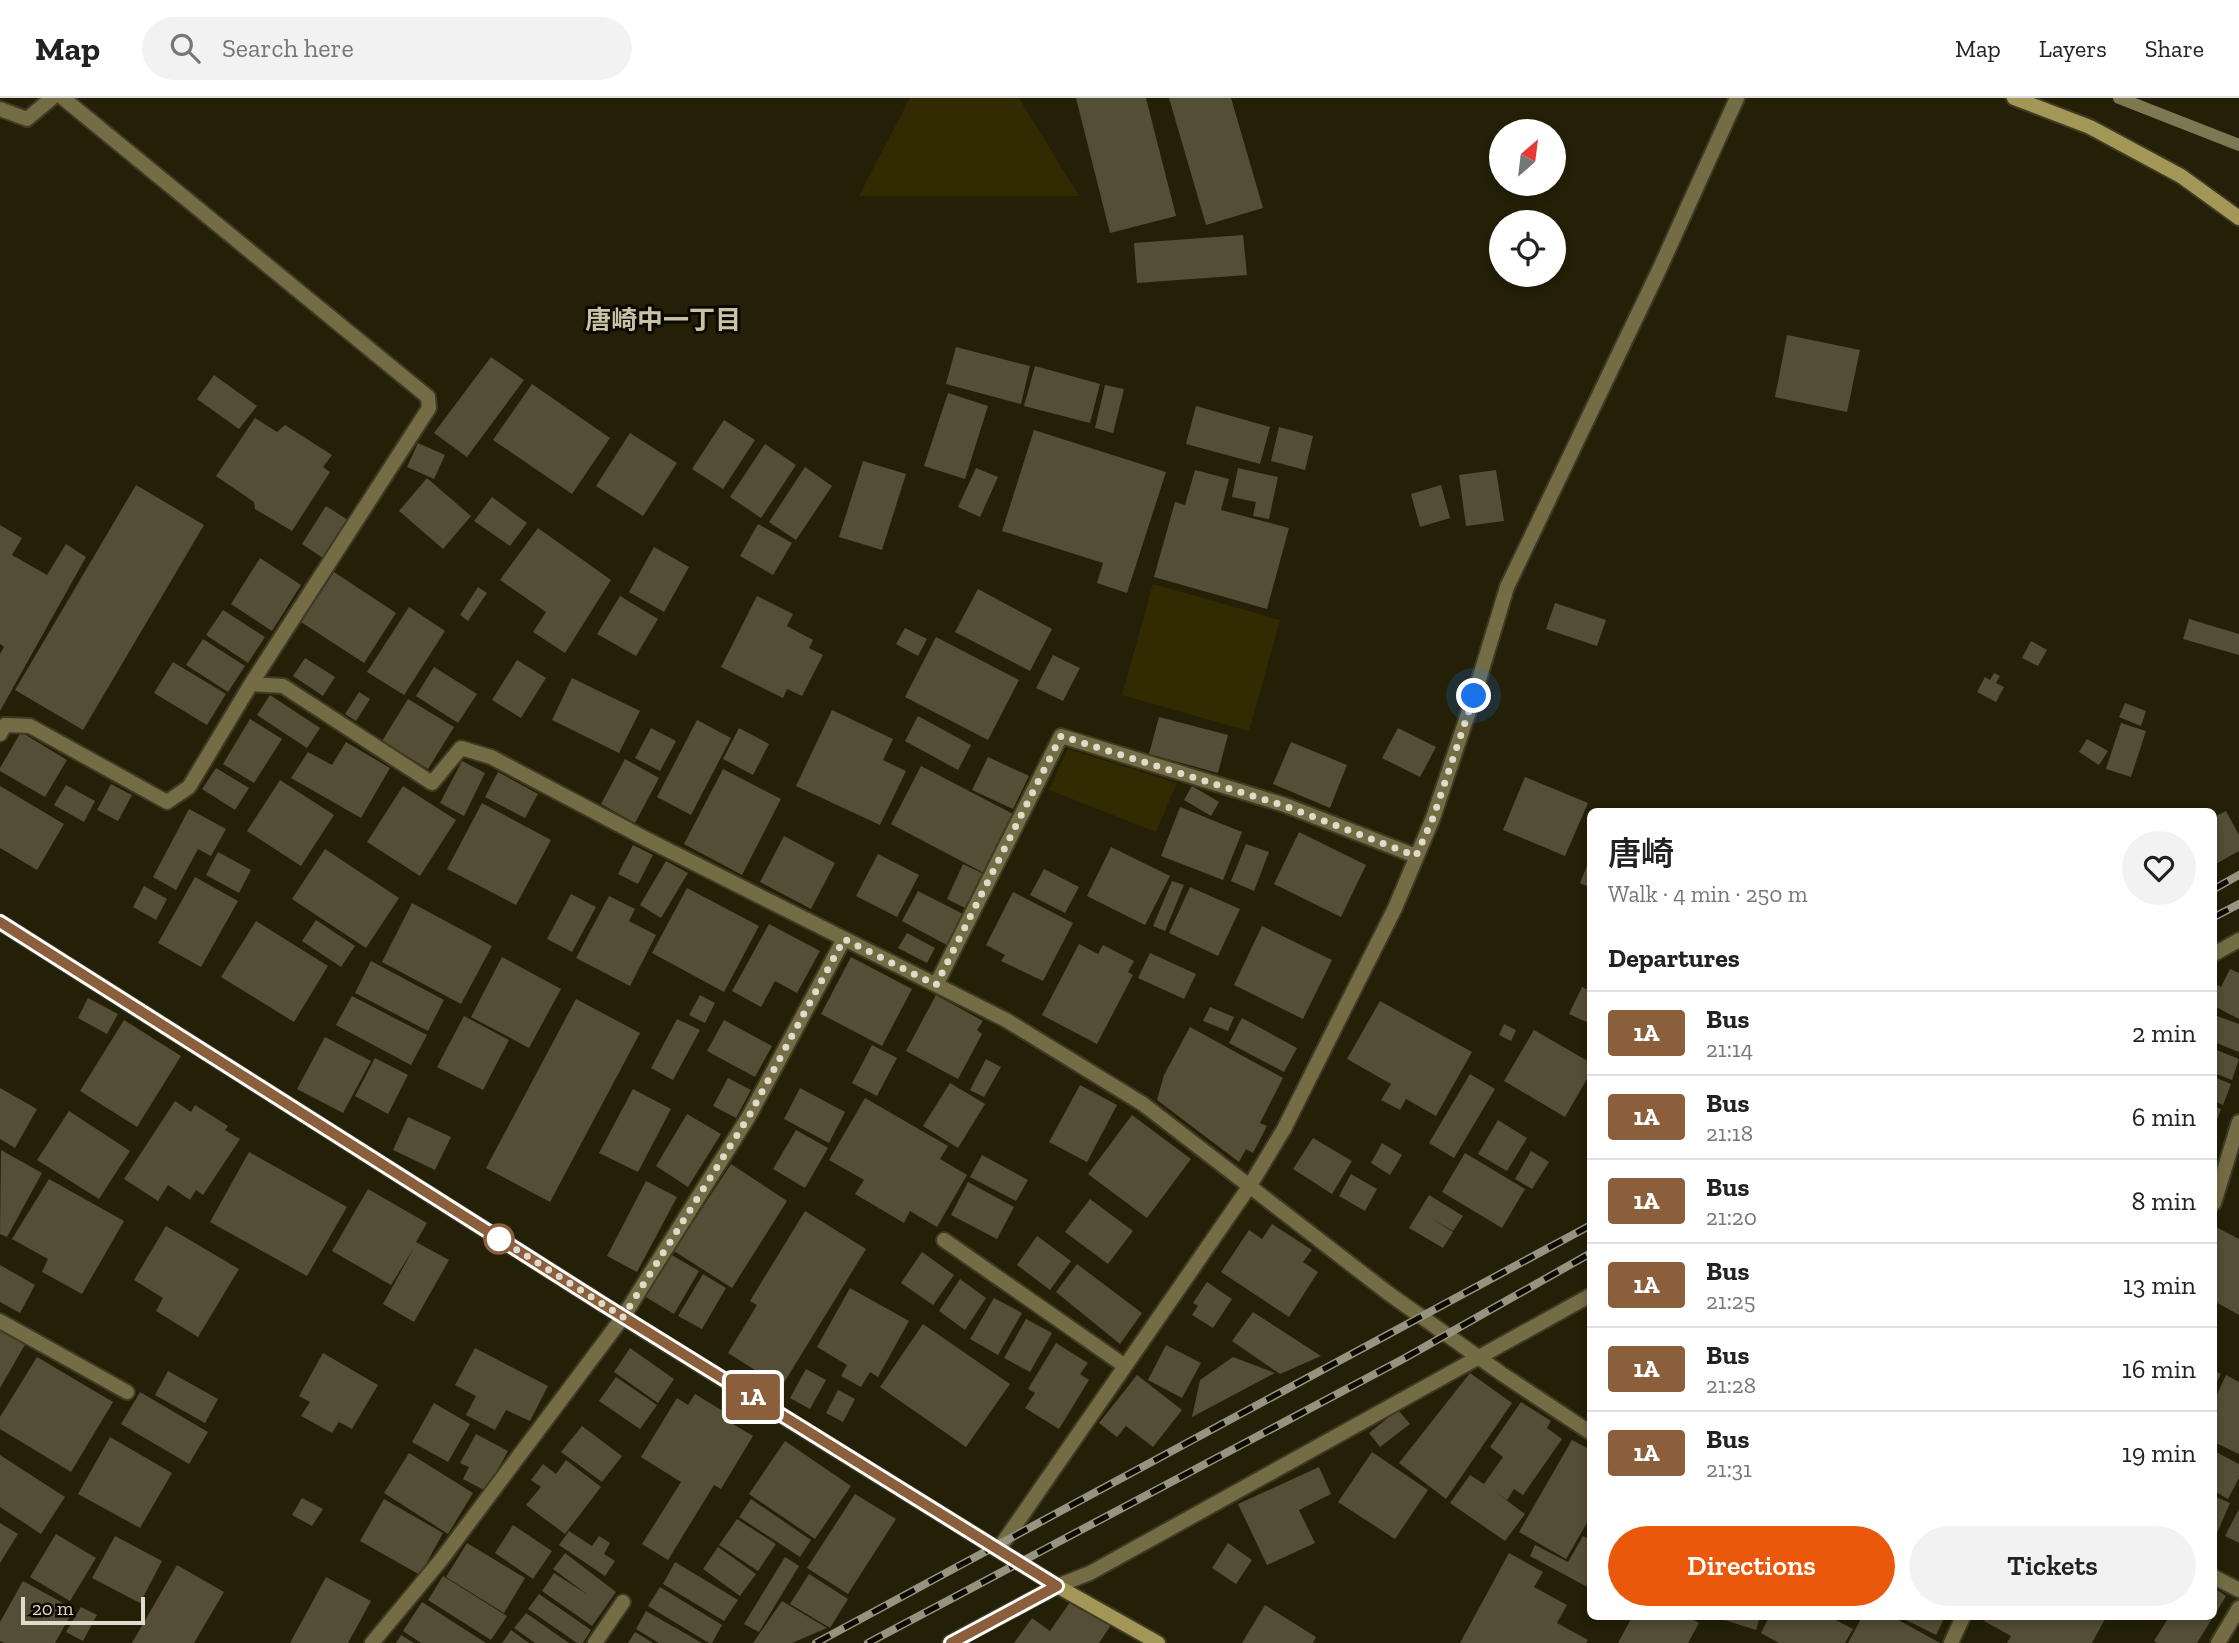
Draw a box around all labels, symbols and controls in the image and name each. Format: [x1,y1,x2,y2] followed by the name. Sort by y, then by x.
[142,17,632,80] search box
[35,29,100,68] text: Map
[166,29,204,67] icon: search
[222,32,354,64] text: Search here
[1955,34,2001,63] text: Map
[2039,34,2107,63] text: Layers
[2145,34,2204,63] text: Share
[1489,119,1566,196] north arrow
[1489,119,1566,287] map controls
[1489,210,1566,287] button: locate
[585,304,741,336] district label: 唐崎中一丁目
[1456,678,1491,713] your location
[2122,831,2196,905] button: heart
[1608,834,1674,873] text: 唐崎
[1608,880,1808,908] text: Walk · 4 min · 250 m
[1608,942,1740,974] text: Departures
[1706,1003,1749,1035] text: Bus
[2132,1017,2196,1049] text: 2 min
[1633,1018,1660,1047] text: 1A
[1706,1035,1753,1063] text: 21:14
[1706,1087,1749,1119] text: Bus
[2132,1101,2196,1133] text: 6 min
[1633,1102,1660,1131] text: 1A
[1706,1119,1753,1147] text: 21:18
[1706,1171,1749,1203] text: Bus
[2131,1185,2196,1217] text: 8 min
[1633,1186,1660,1215] text: 1A
[1706,1203,1757,1231] text: 21:20
[484,1224,514,1254] unlabelled marker
[1706,1255,1749,1287] text: Bus
[2123,1269,2196,1301] text: 13 min
[1633,1270,1660,1299] text: 1A
[1706,1287,1755,1315] text: 21:25
[1706,1339,1749,1371] text: Bus
[2122,1353,2196,1385] text: 16 min
[1633,1354,1660,1383] text: 1A
[1706,1371,1756,1399] text: 21:28
[722,1374,784,1420] line badge: 1A
[740,1382,766,1411] text: 1A
[1706,1423,1749,1455] text: Bus
[2122,1437,2196,1469] text: 19 min
[1633,1438,1660,1467] text: 1A
[1706,1455,1752,1483] text: 21:31
[1608,1526,1895,1606] button: Directions
[1909,1526,2196,1606] button: Tickets
[21,1594,145,1626] scale bar
[32,1597,73,1620] text: 20 m

